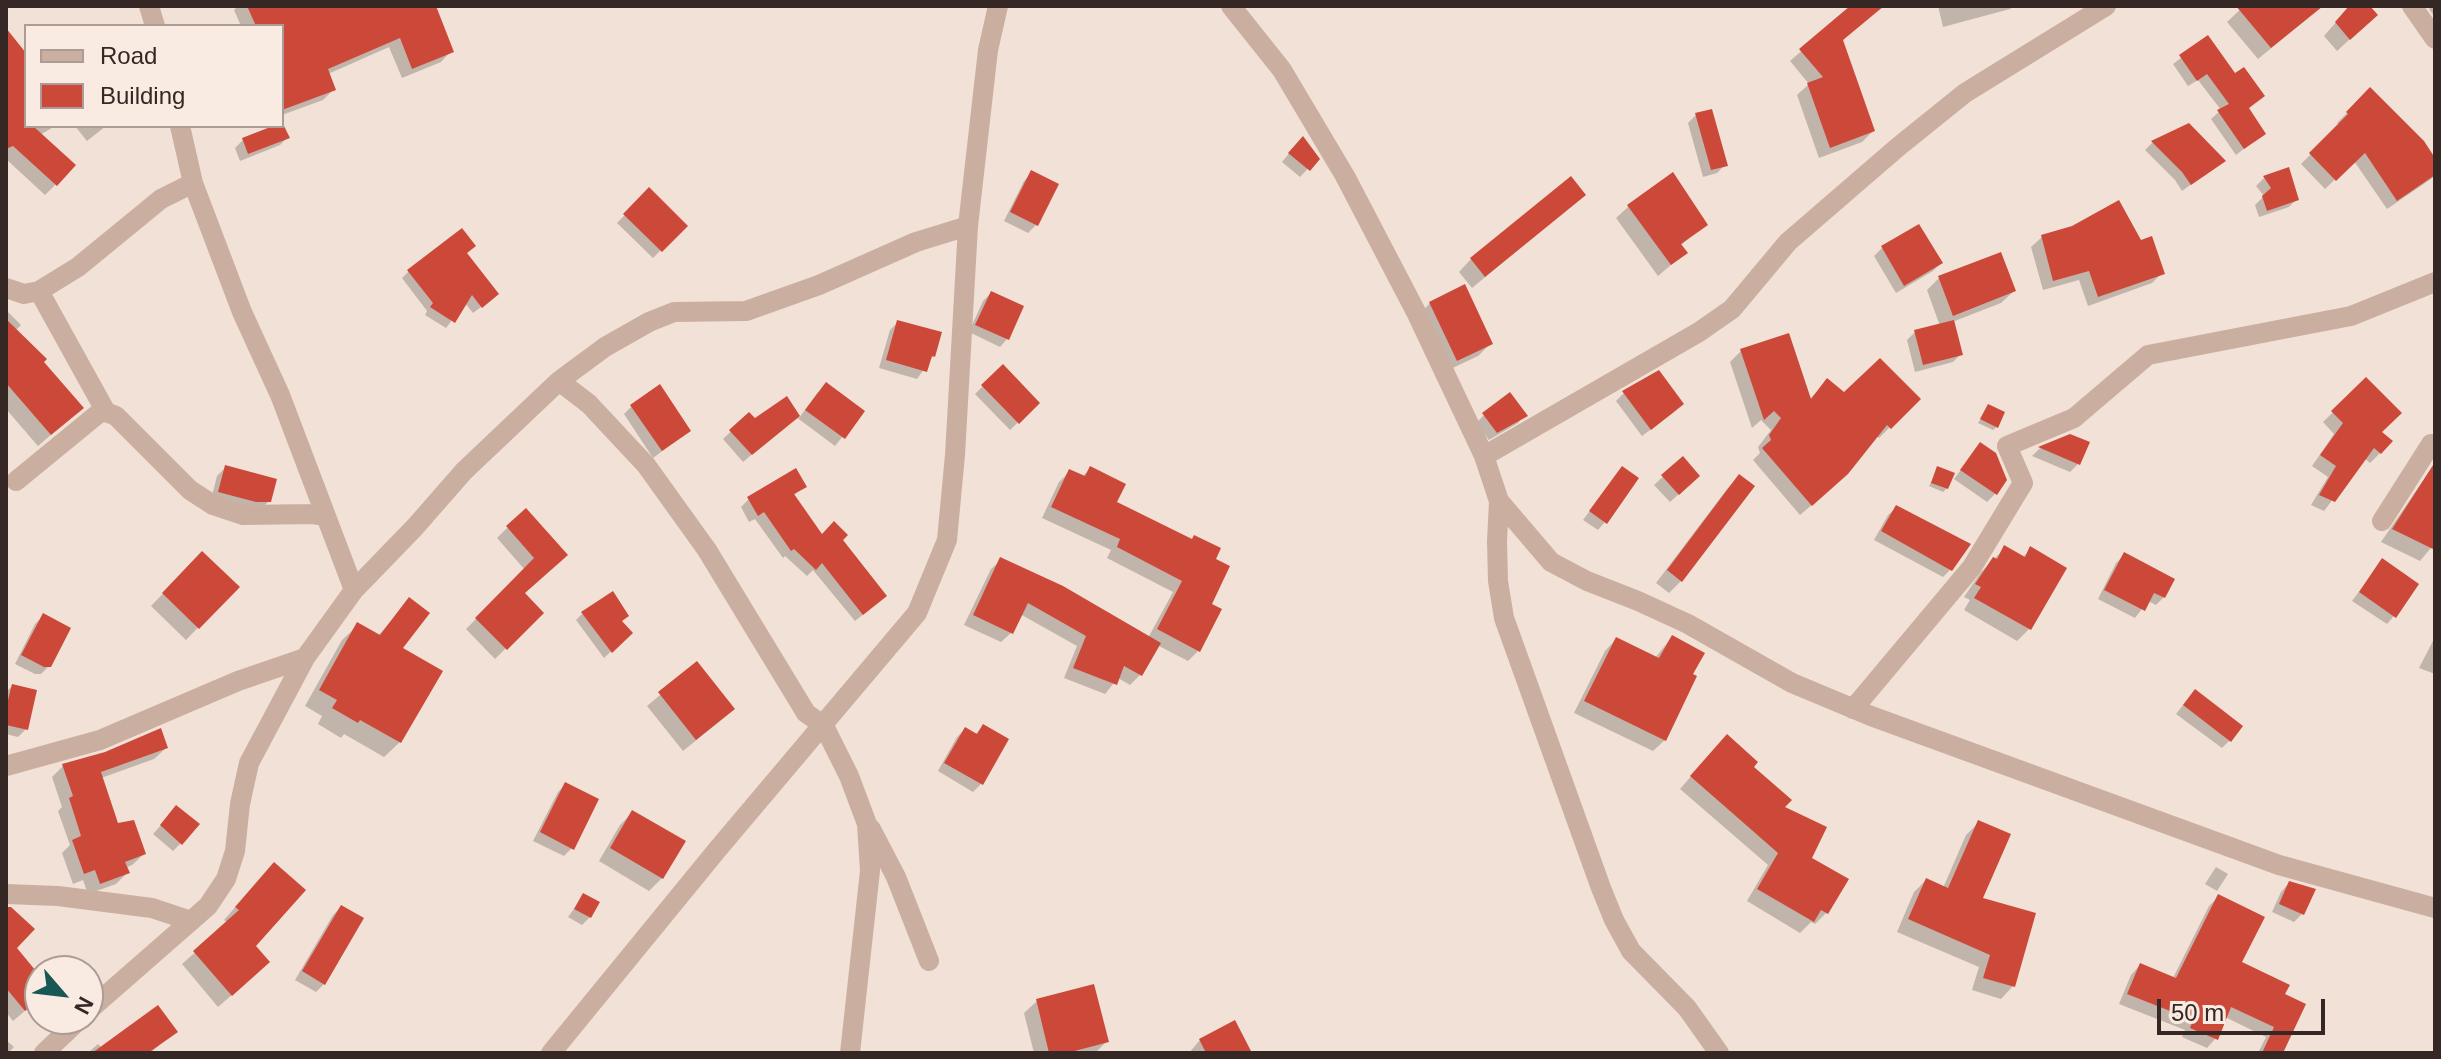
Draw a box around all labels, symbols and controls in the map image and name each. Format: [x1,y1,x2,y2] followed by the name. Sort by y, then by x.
[24,24,284,128] legend
[100,42,157,69] text: Road
[100,82,185,109] text: Building
[24,955,104,1035] north arrow
[2161,983,2329,1033] scale bar
[69,993,99,1018] text: N
[2171,999,2224,1026] text: 50 m

